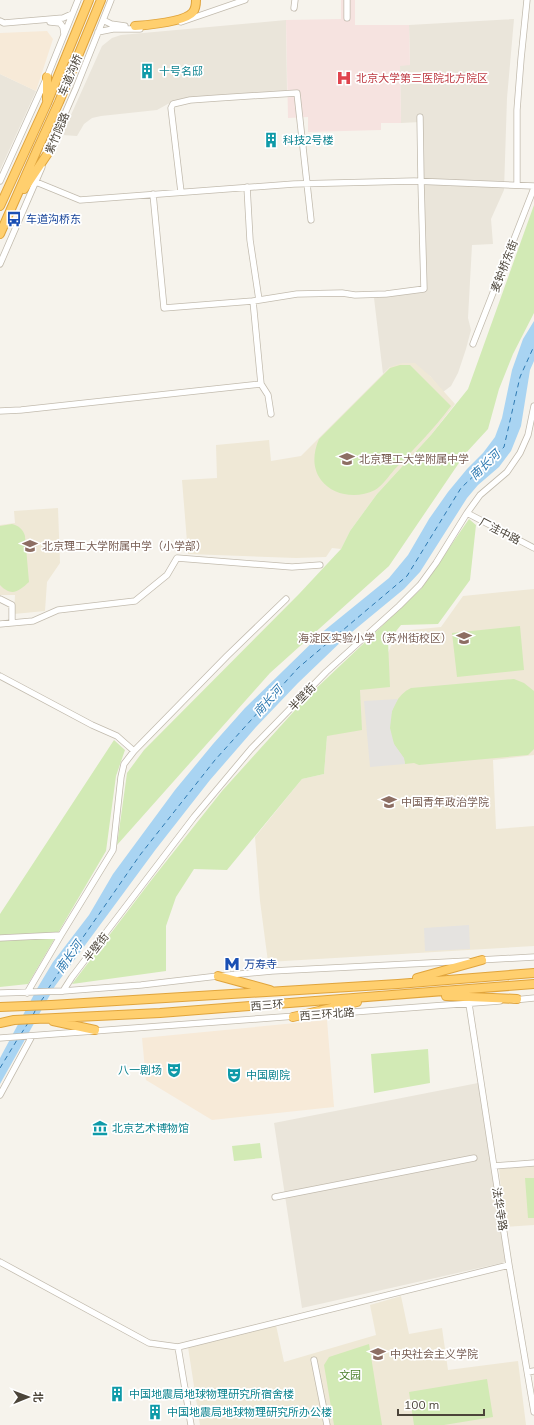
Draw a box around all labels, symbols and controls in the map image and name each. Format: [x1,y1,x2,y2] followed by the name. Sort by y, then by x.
[55,52,85,98] street label: 车道沟桥
[138,62,156,80] building icon: 十号名邸
[159,64,203,78] place label: 十号名邸
[335,69,353,87] hospital icon: 北京大学第三医院北方院区
[356,71,488,85] place label: 北京大学第三医院北方院区
[42,110,72,156] street label: 紫竹院路
[262,131,280,149] building icon: 科技2号楼
[283,133,334,147] place label: 科技2号楼
[5,210,23,228] bus stop icon: 车道沟桥东
[26,212,81,226] place label: 车道沟桥东
[488,238,520,294] street label: 麦钟桥东街
[466,445,504,483] water label: 南长河
[338,450,356,468] school or university icon: 北京理工大学附属中学
[359,452,469,466] place label: 北京理工大学附属中学
[477,515,523,547] street label: 厂洼中路
[21,537,39,555] school or university icon: 北京理工大学附属中学（小学部）
[42,539,207,553] place label: 北京理工大学附属中学（小学部）
[455,629,473,647] school or university icon: 海淀区实验小学（苏州街校区）
[298,631,452,645] place label: 海淀区实验小学（苏州街校区）
[286,680,318,714] street label: 半壁街
[250,681,287,719] water label: 南长河
[380,793,398,811] school or university icon: 中国青年政治学院
[401,795,489,809] place label: 中国青年政治学院
[80,930,112,964] street label: 半壁街
[52,936,86,976] water label: 南长河
[223,955,241,973] metro station icon: 万寿寺
[244,957,277,971] place label: 万寿寺
[250,997,284,1013] street label: 西三环
[299,1005,355,1023] street label: 西三环北路
[165,1061,183,1079] theatre icon: 八一剧场
[118,1063,162,1077] place label: 八一剧场
[225,1066,243,1084] theatre icon: 中国剧院
[246,1068,290,1082] place label: 中国剧院
[91,1119,109,1137] museum icon: 北京艺术博物馆
[112,1121,189,1135] place label: 北京艺术博物馆
[490,1186,510,1232] street label: 法华寺路
[369,1345,387,1363] school or university icon: 中央社会主义学院
[390,1347,478,1361] place label: 中央社会主义学院
[339,1368,361,1382] park label: 文园
[8,1377,48,1417] north arrow
[108,1385,126,1403] building icon: 中国地震局地球物理研究所宿舍楼
[129,1387,294,1401] place label: 中国地震局地球物理研究所宿舍楼
[31,1391,45,1402] text: 北
[398,1391,484,1417] scale bar
[404,1397,439,1412] text: 100 m
[146,1403,164,1421] building icon: 中国地震局地球物理研究所办公楼
[167,1405,332,1419] place label: 中国地震局地球物理研究所办公楼

